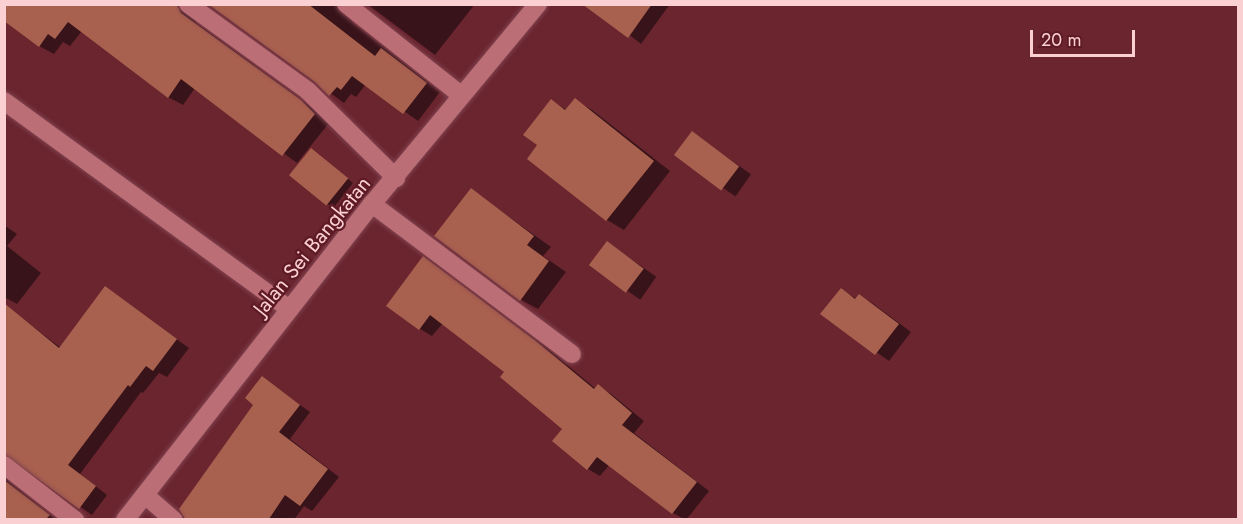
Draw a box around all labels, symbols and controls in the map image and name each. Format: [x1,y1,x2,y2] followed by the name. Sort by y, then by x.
[1033,18,1138,56] scale bar
[1041,27,1081,53] text: 20 m
[248,171,376,321] street label: Jalan Sei Bangkatan

